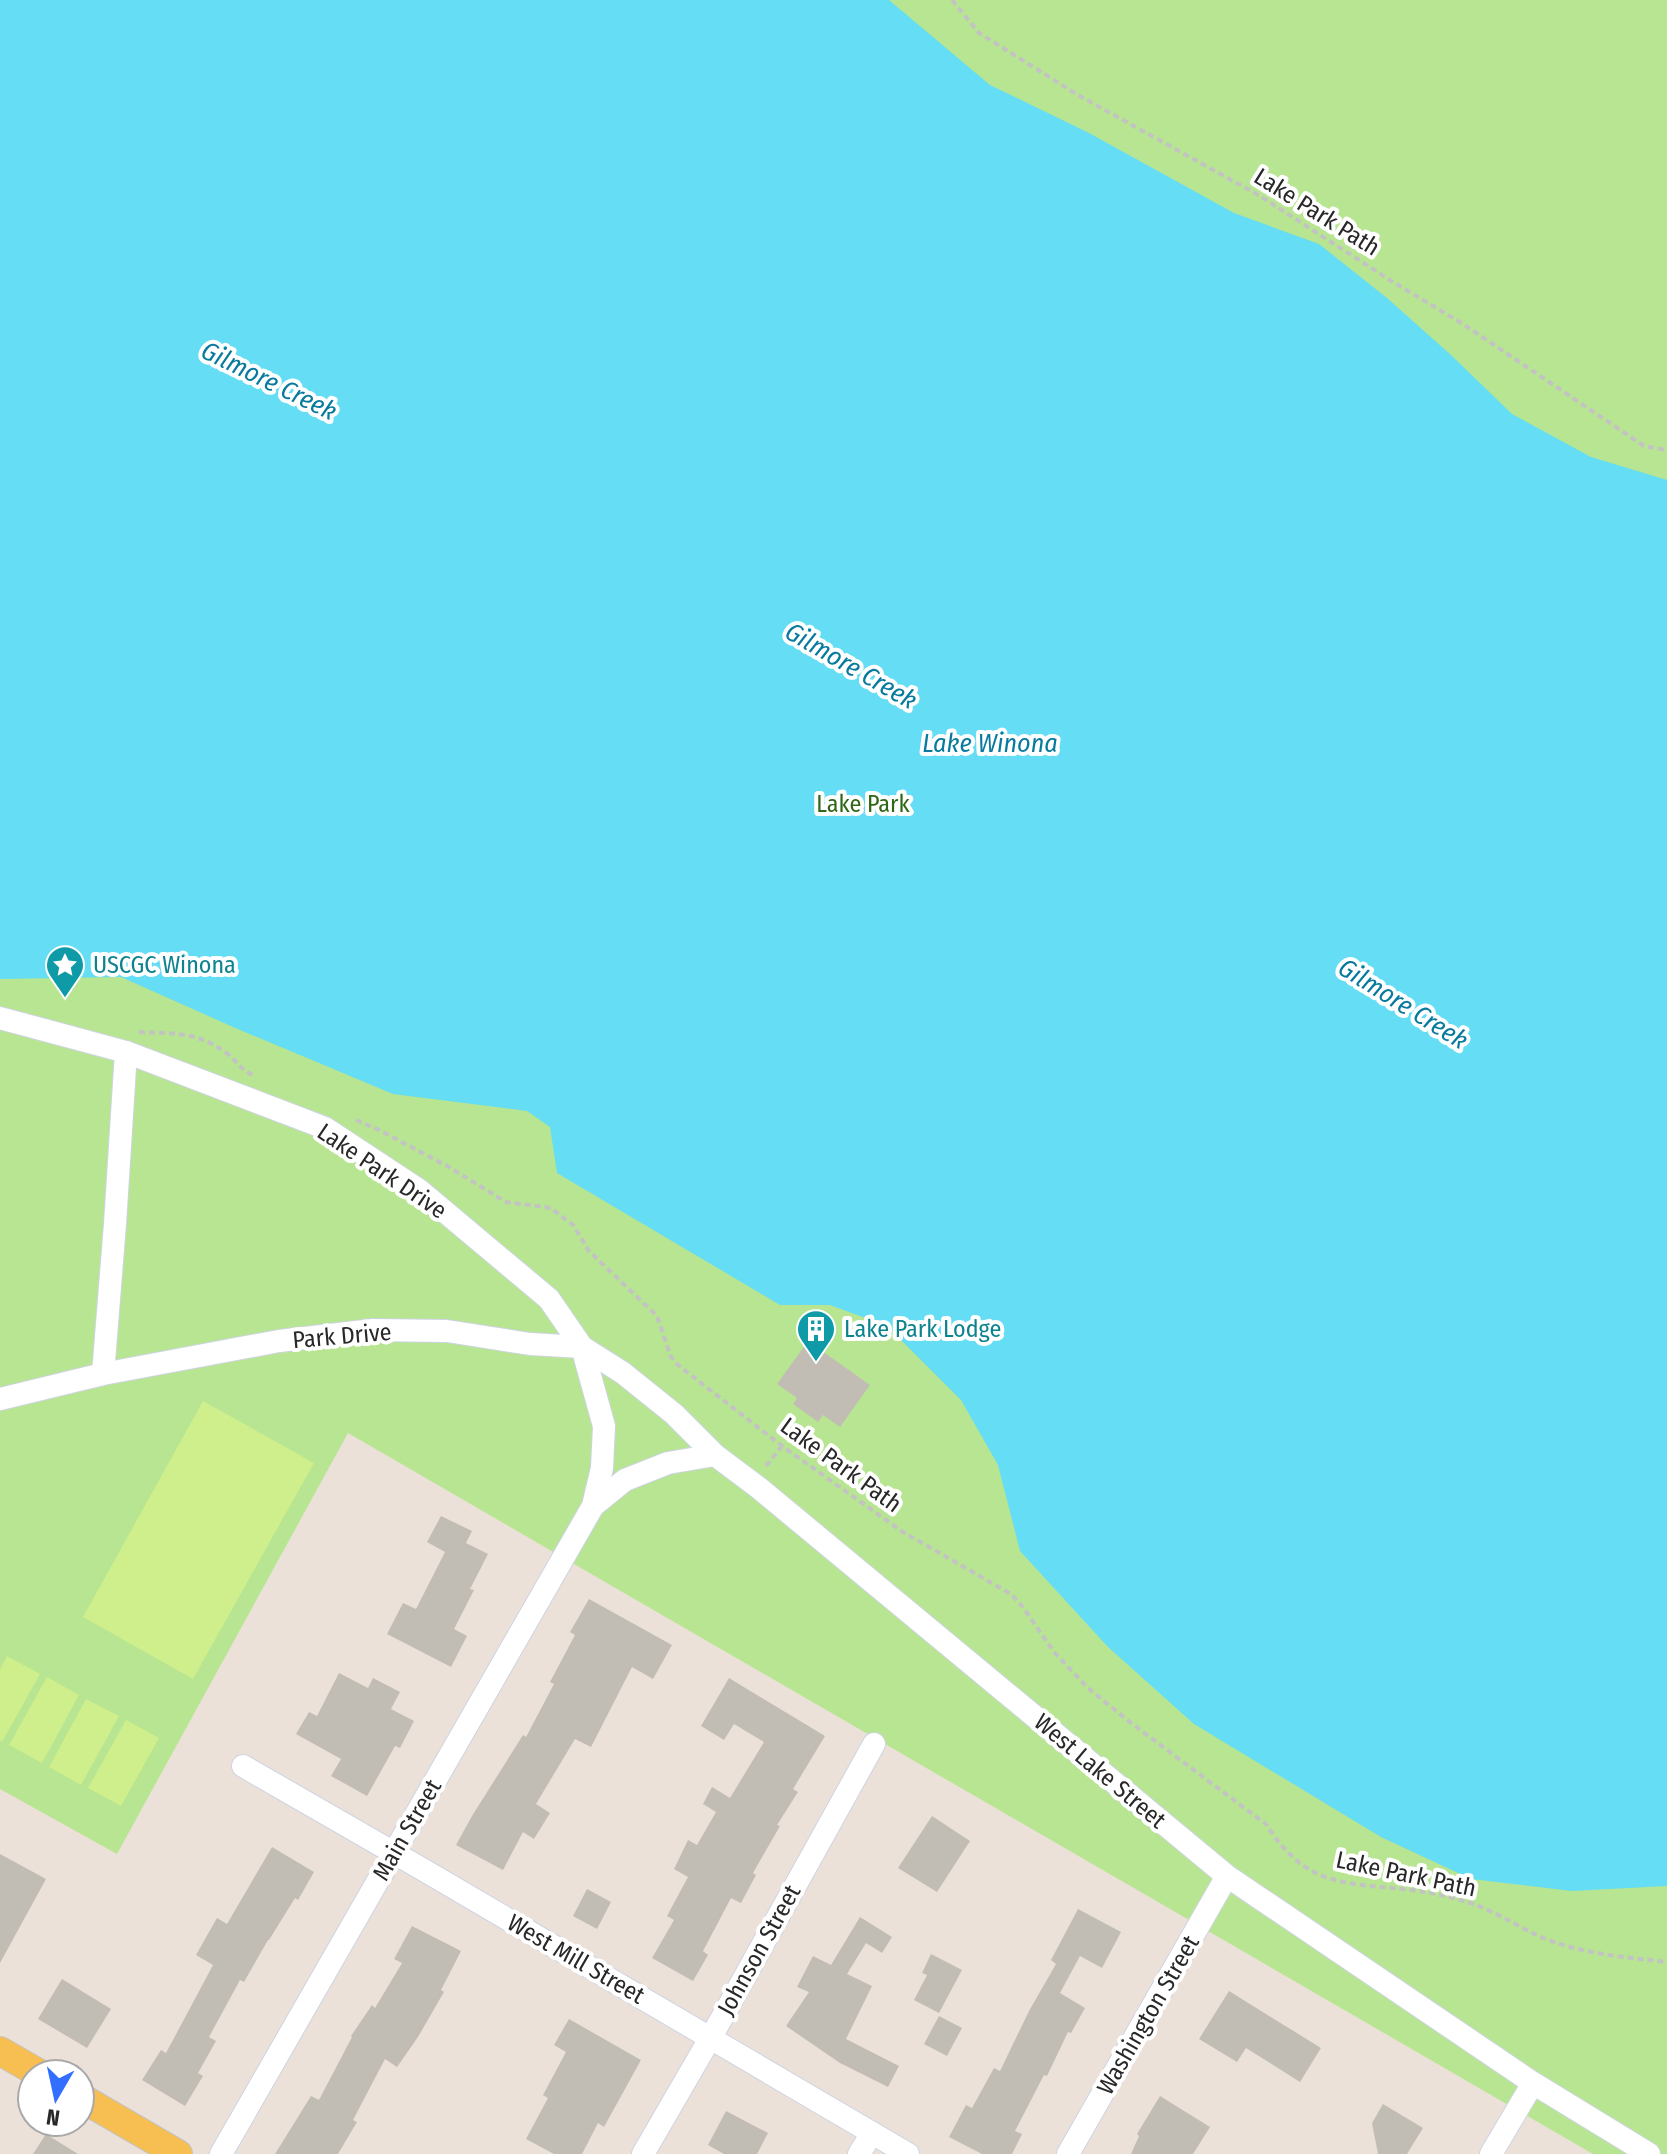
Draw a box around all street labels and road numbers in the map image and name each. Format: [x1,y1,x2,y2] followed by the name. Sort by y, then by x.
[1249,162,1385,262] street label: Lake Park Path
[312,1118,452,1224] street label: Lake Park Drive
[291,1318,393,1354] street label: Park Drive
[775,1412,907,1518] street label: Lake Park Path
[1029,1708,1172,1834] street label: West Lake Street
[367,1774,447,1886] street label: Main Street
[1333,1845,1479,1903] street label: Lake Park Path
[712,1880,806,2020] street label: Johnson Street
[502,1908,650,2010] street label: West Mill Street
[1091,1930,1205,2100] street label: Washington Street

